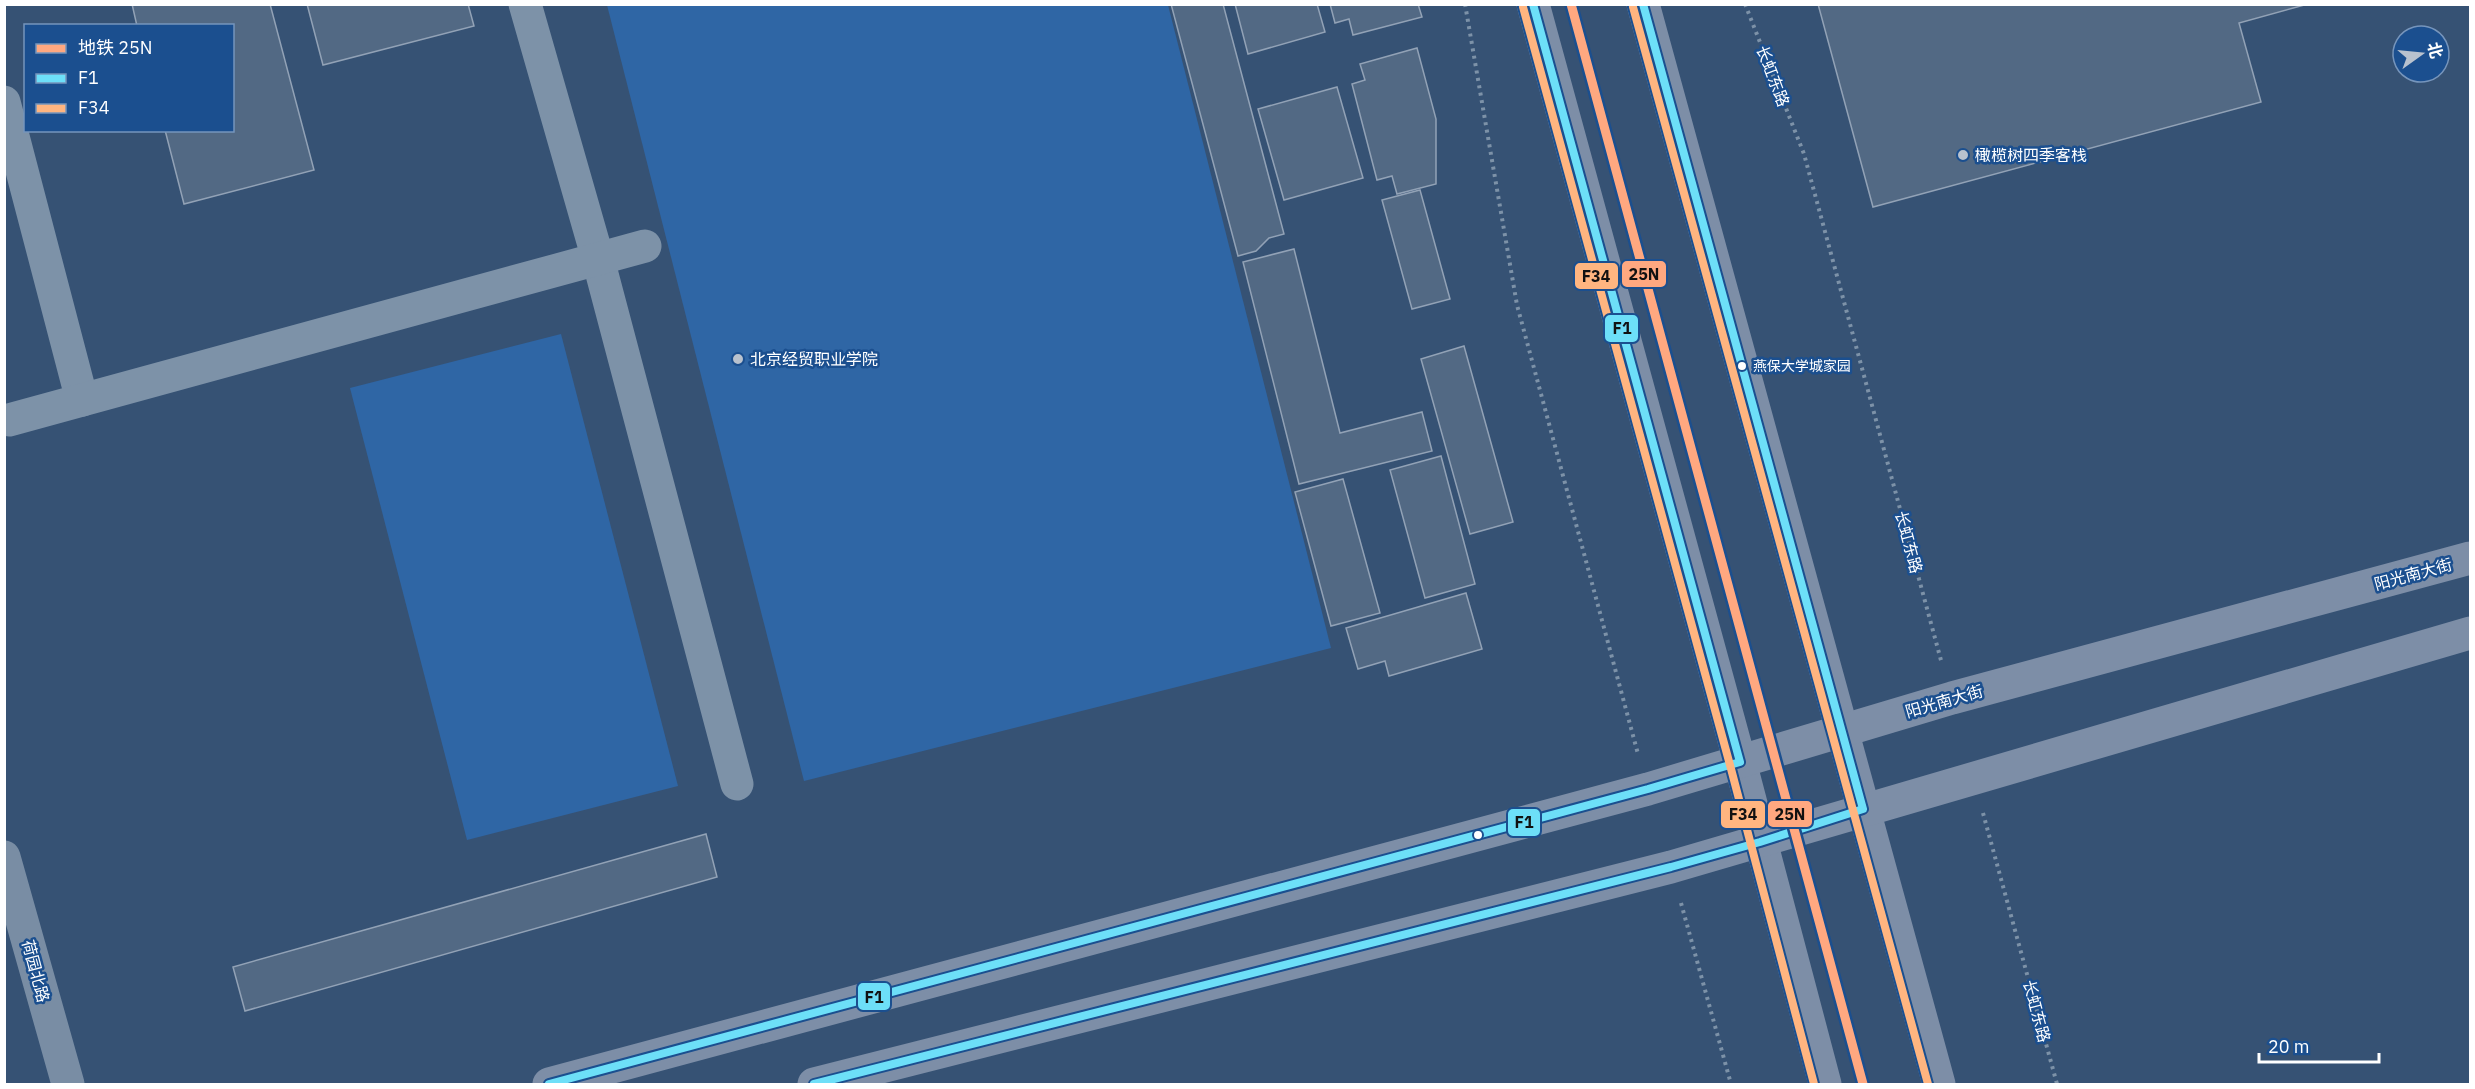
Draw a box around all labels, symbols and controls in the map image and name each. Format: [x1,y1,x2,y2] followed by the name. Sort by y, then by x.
[24,24,234,132] legend
[2391,24,2451,84] north arrow
[78,36,153,59] text: 地铁 25N
[2424,40,2447,60] text: 北
[1752,43,1794,109] street label: 长虹东路
[78,66,99,89] text: F1
[78,96,110,119] text: F34
[1975,145,2087,165] place label: 橄榄树四季客栈
[1956,148,1970,162] marker: 橄榄树四季客栈
[1621,260,1667,288] line badge: 25N
[1574,262,1619,290] line badge: F34
[1629,264,1659,284] text: 25N
[1582,266,1611,286] text: F34
[1604,314,1639,343] line badge: F1
[1613,318,1632,338] text: F1
[750,349,878,369] place label: 北京经贸职业学院
[731,352,745,366] marker: 北京经贸职业学院
[1753,357,1851,375] place label: 燕保大学城家园
[1736,360,1748,372] marker: 燕保大学城家园
[1891,508,1927,576] street label: 长虹东路
[2372,554,2454,594] street label: 阳光南大街
[1903,680,1985,722] street label: 阳光南大街
[1720,800,1766,829] line badge: F34
[1767,800,1813,828] line badge: 25N
[1729,804,1758,824] text: F34
[1775,804,1805,824] text: 25N
[1507,808,1541,837] line badge: F1
[1515,812,1534,832] text: F1
[1472,829,1484,841] unlabelled marker
[18,937,54,1005] street label: 荷园北路
[2019,977,2055,1045] street label: 长虹东路
[857,982,891,1011] line badge: F1
[865,987,884,1007] text: F1
[2259,1026,2379,1064] scale bar
[2268,1035,2310,1058] text: 20 m

